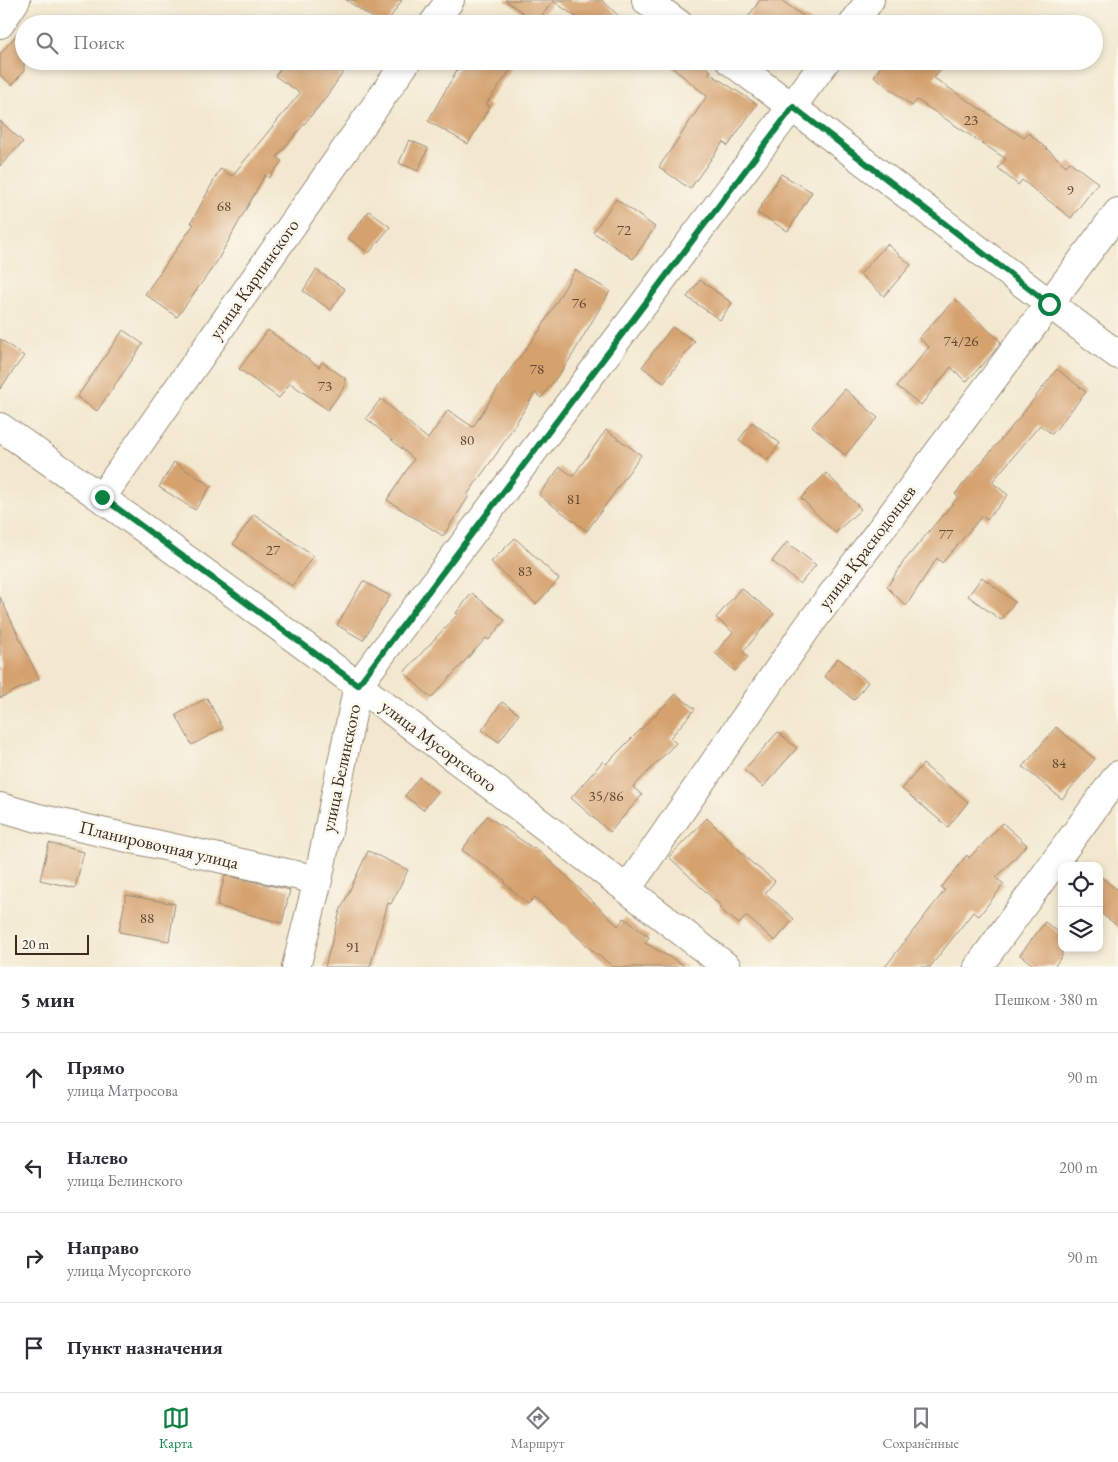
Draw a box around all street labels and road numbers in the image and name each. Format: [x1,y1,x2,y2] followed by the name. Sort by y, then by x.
[204,214,304,343] street label: улица Карпинского
[813,480,921,613] street label: улица Краснодонцев
[377,694,502,797] street label: улица Мусоргского
[316,702,365,834] street label: улица Белинского
[77,815,242,874] street label: Планировочная улица

